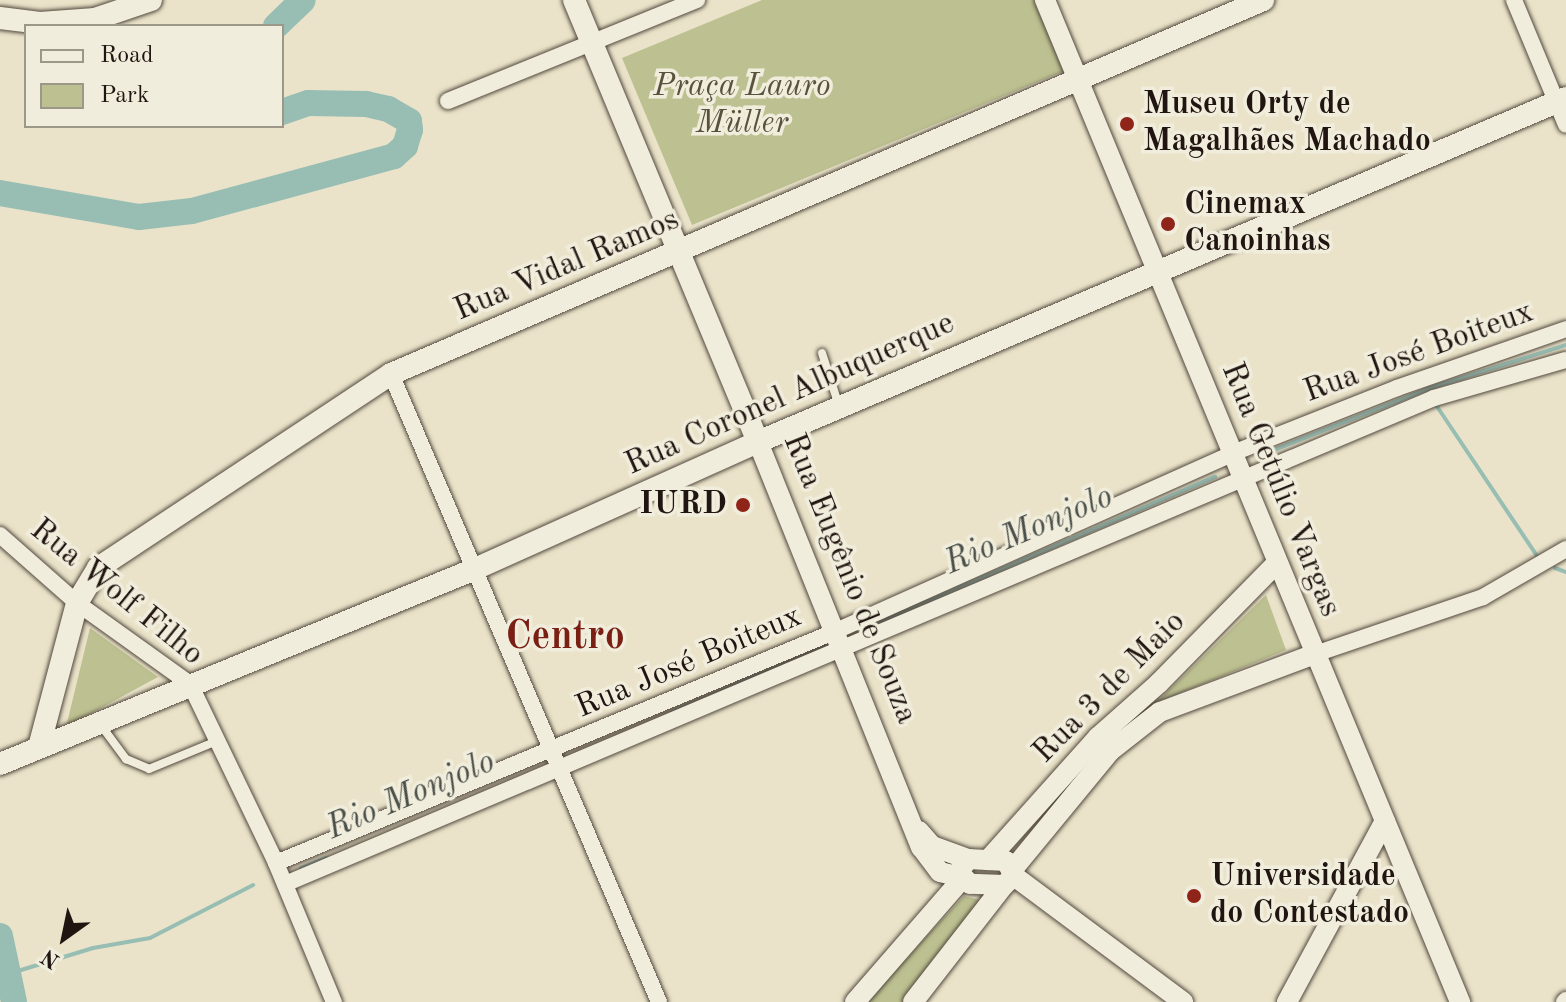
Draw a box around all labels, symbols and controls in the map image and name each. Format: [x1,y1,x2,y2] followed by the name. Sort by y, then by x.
[24,24,284,128] legend
[100,44,153,68] text: Road
[653,69,831,144] park label: Praça Lauro Müller
[100,84,149,108] text: Park
[1143,87,1431,162] place label: Museu Orty de Magalhães Machado
[1118,115,1136,133] marker: Museu Orty de Magalhães Machado
[1184,187,1330,262] place label: Cinemax Canoinhas
[449,201,685,331] street label: Rua Vidal Ramos
[1159,215,1177,233] marker: Cinemax Canoinhas
[1299,294,1539,412] street label: Rua José Boiteux
[620,305,960,485] street label: Rua Coronel Albuquerque
[1211,357,1349,623] street label: Rua Getúlio Vargas
[773,428,925,730] street label: Rua Eugênio de Souza
[939,477,1119,585] water label: Rio Monjolo
[639,486,727,524] place label: IURD
[734,496,752,514] marker: IURD
[22,511,210,675] street label: Rua Wolf Filho
[570,598,808,728] street label: Rua José Boiteux
[1026,604,1194,772] street label: Rua 3 de Maio
[505,614,625,662] district label: Centro
[321,742,501,850] water label: Rio Monjolo
[1210,859,1409,934] place label: Universidade do Contestado
[1185,887,1203,905] marker: Universidade do Contestado
[24,898,104,978] north arrow
[38,944,64,972] text: N

